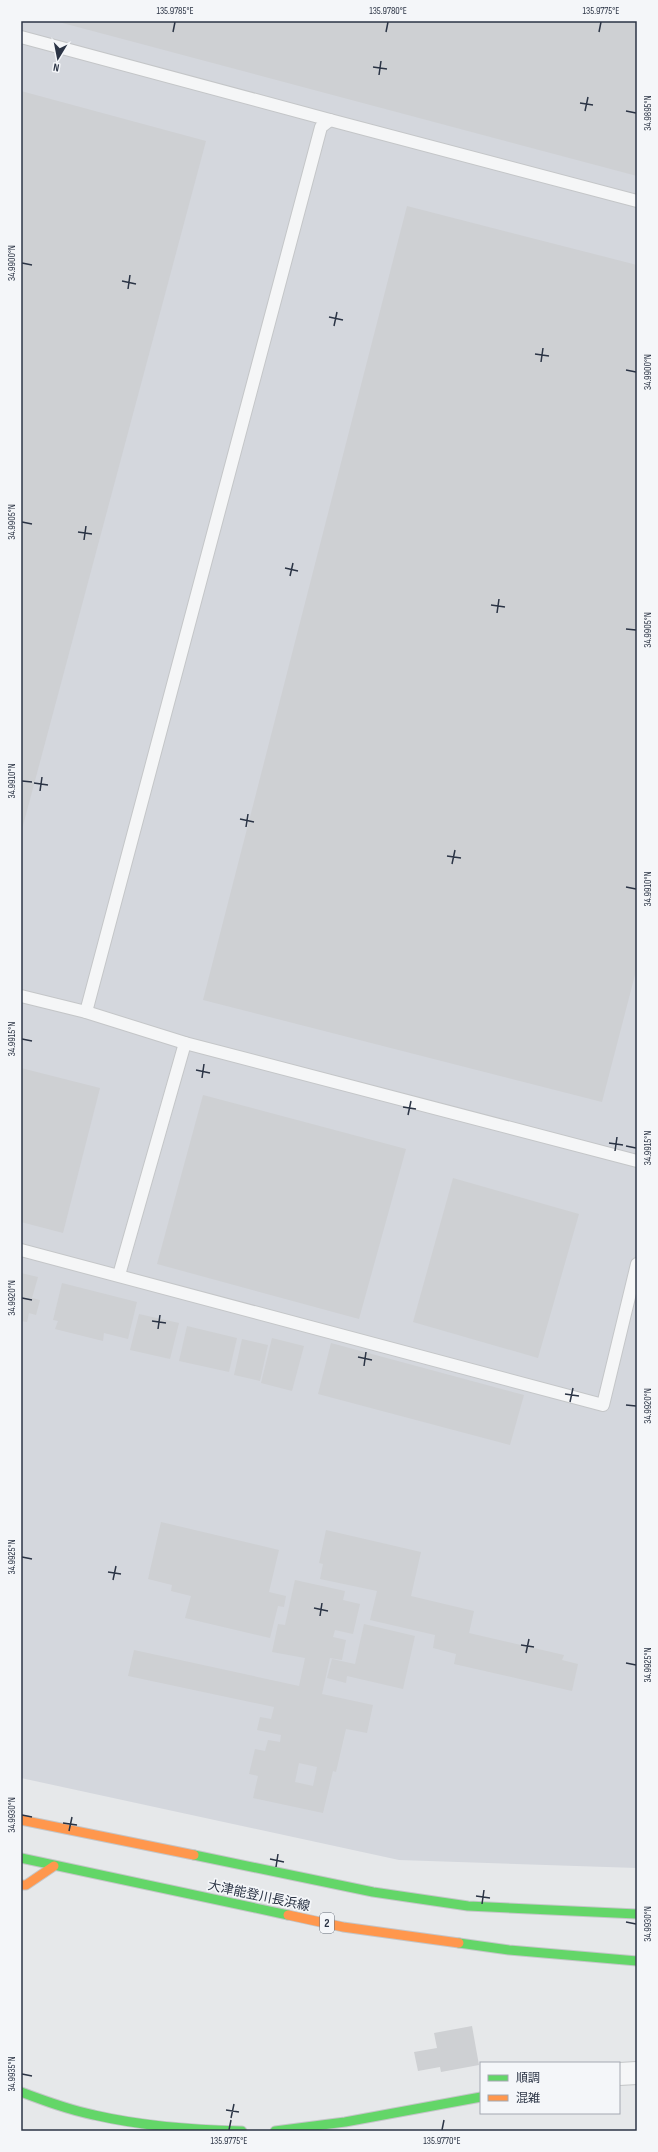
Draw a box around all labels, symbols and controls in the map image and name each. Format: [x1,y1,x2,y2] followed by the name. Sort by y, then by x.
[156,5,194,17] text: 135.9785°E
[369,5,407,17] text: 135.9780°E
[583,5,619,17] text: 135.9775°E
[38,38,78,78] north arrow
[52,60,60,74] text: N
[642,95,654,131] text: 34.9895°N
[6,245,18,281] text: 34.9900°N
[642,354,654,390] text: 34.9900°N
[6,504,18,540] text: 34.9905°N
[642,612,654,648] text: 34.9905°N
[6,764,18,798] text: 34.9910°N
[642,872,654,906] text: 34.9910°N
[6,1022,18,1056] text: 34.9915°N
[642,1131,654,1165] text: 34.9915°N
[6,1280,18,1316] text: 34.9920°N
[642,1388,654,1424] text: 34.9920°N
[6,1539,18,1575] text: 34.9925°N
[642,1647,654,1683] text: 34.9925°N
[6,1797,18,1833] text: 34.9930°N
[206,1877,312,1915] street label: 大津能登川長浜線
[642,1906,654,1942] text: 34.9930°N
[320,1913,334,1933] road number: 2
[6,2056,18,2092] text: 34.9935°N
[480,2062,620,2114] legend
[516,2071,540,2086] text: 順調
[516,2091,540,2106] text: 混雑
[211,2135,247,2147] text: 135.9775°E
[423,2135,461,2147] text: 135.9770°E

